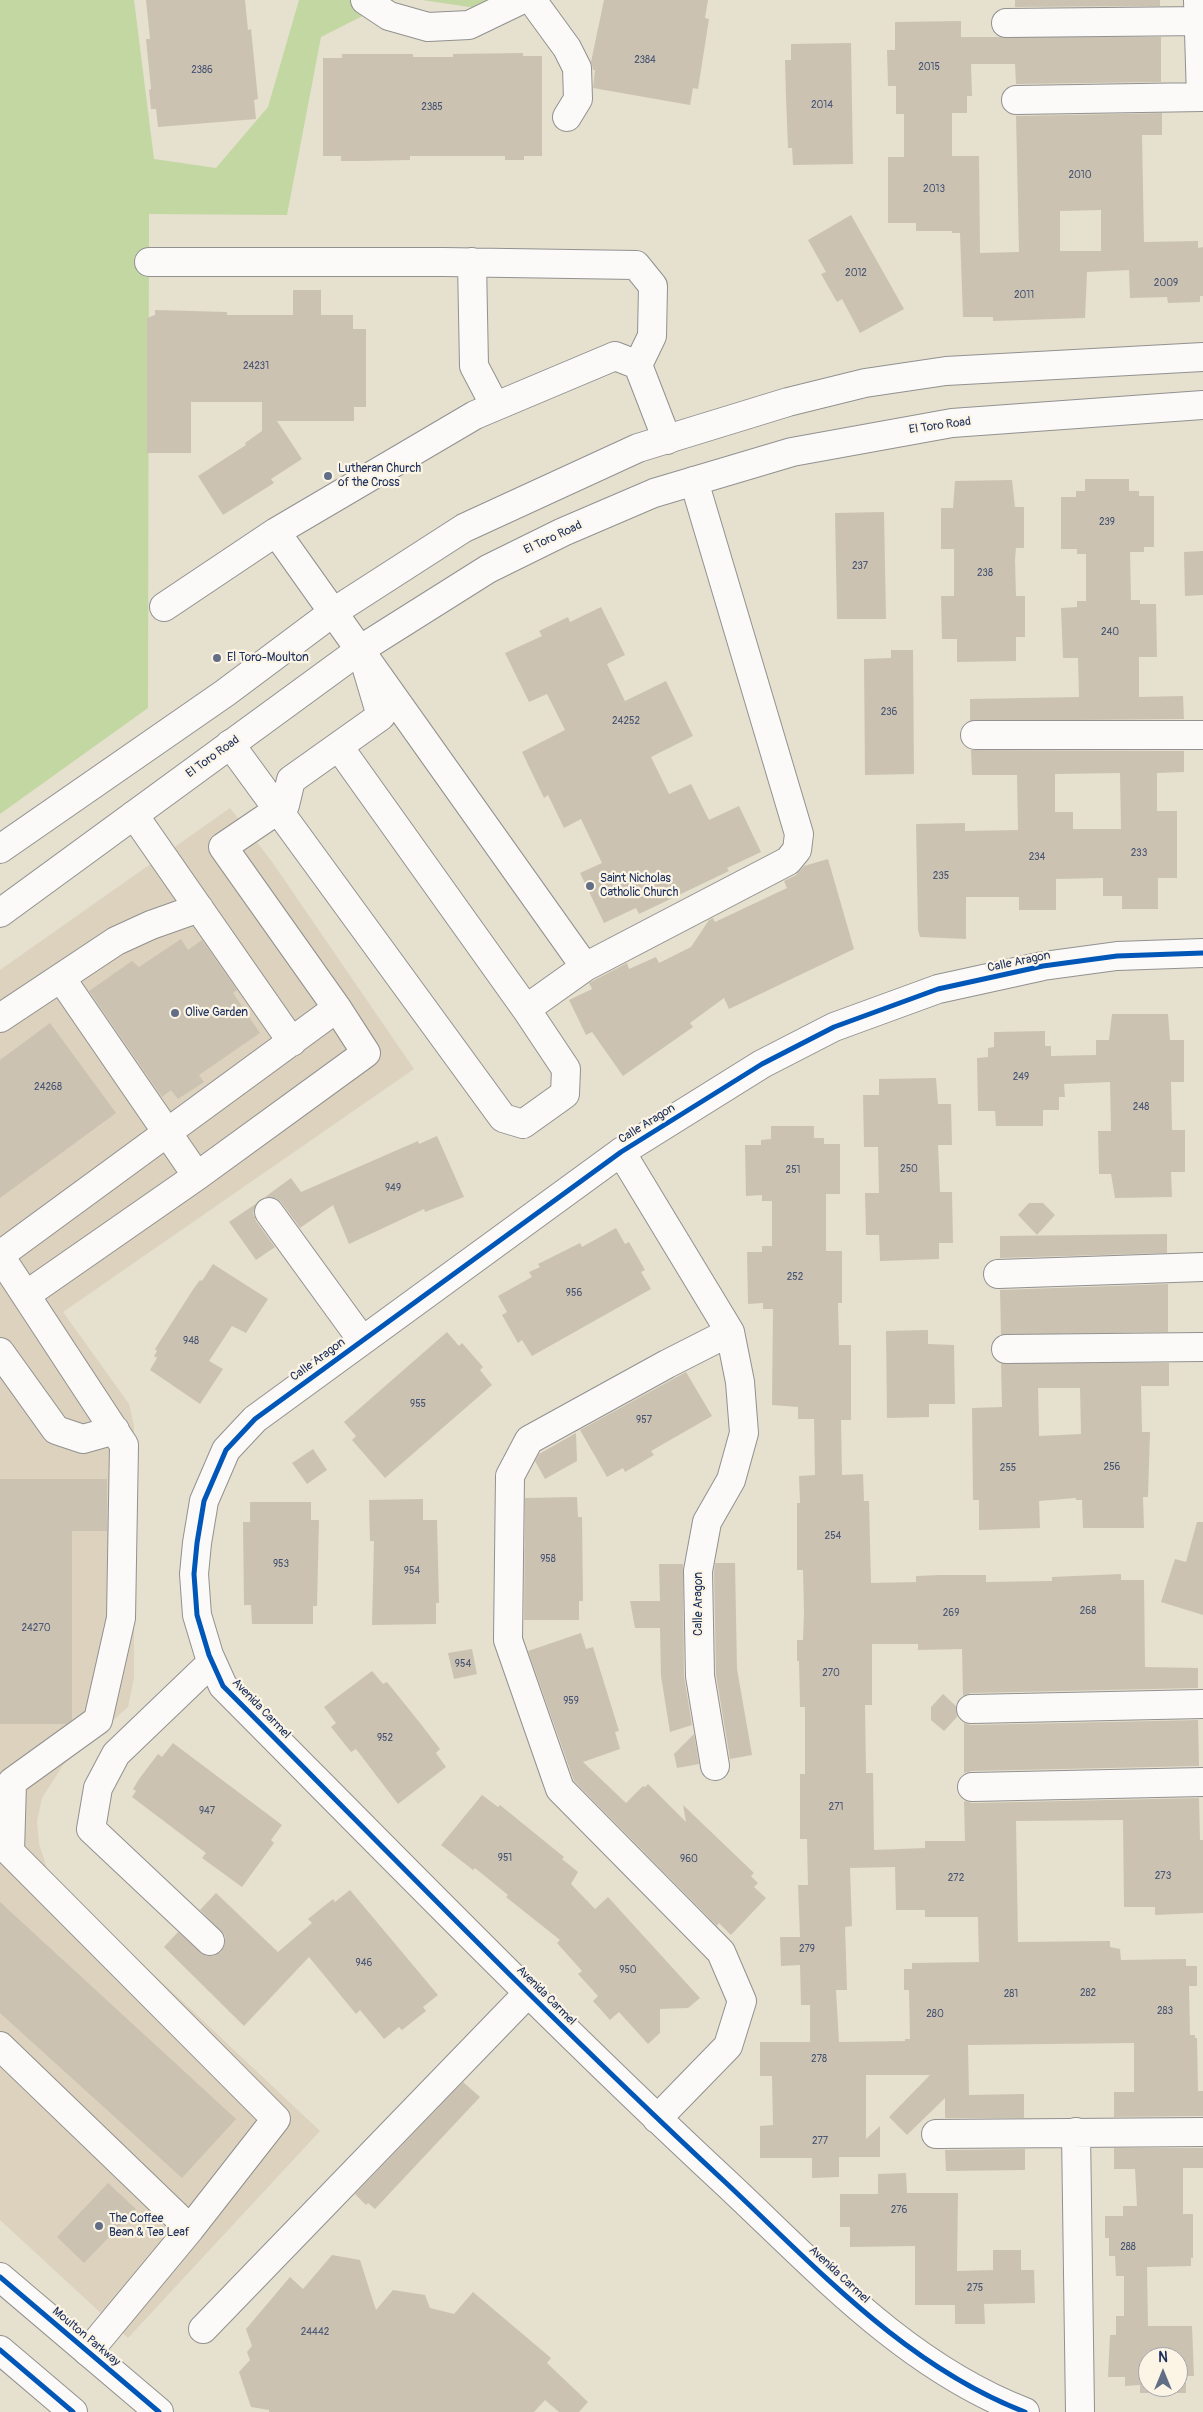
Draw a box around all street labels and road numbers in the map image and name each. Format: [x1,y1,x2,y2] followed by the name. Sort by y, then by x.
[908,415,972,437] street label: El Toro Road
[522,518,584,558] street label: El Toro Road
[184,733,242,781] street label: El Toro Road
[986,948,1052,976] street label: Calle Aragon
[616,1101,678,1147] street label: Calle Aragon
[288,1335,348,1385] street label: Calle Aragon
[692,1572,706,1636] street label: Calle Aragon
[229,1676,293,1742] street label: Avenida Carmel
[513,1963,579,2029] street label: Avenida Carmel
[806,2243,872,2307] street label: Avenida Carmel
[49,2304,123,2370] street label: Moulton Parkway

